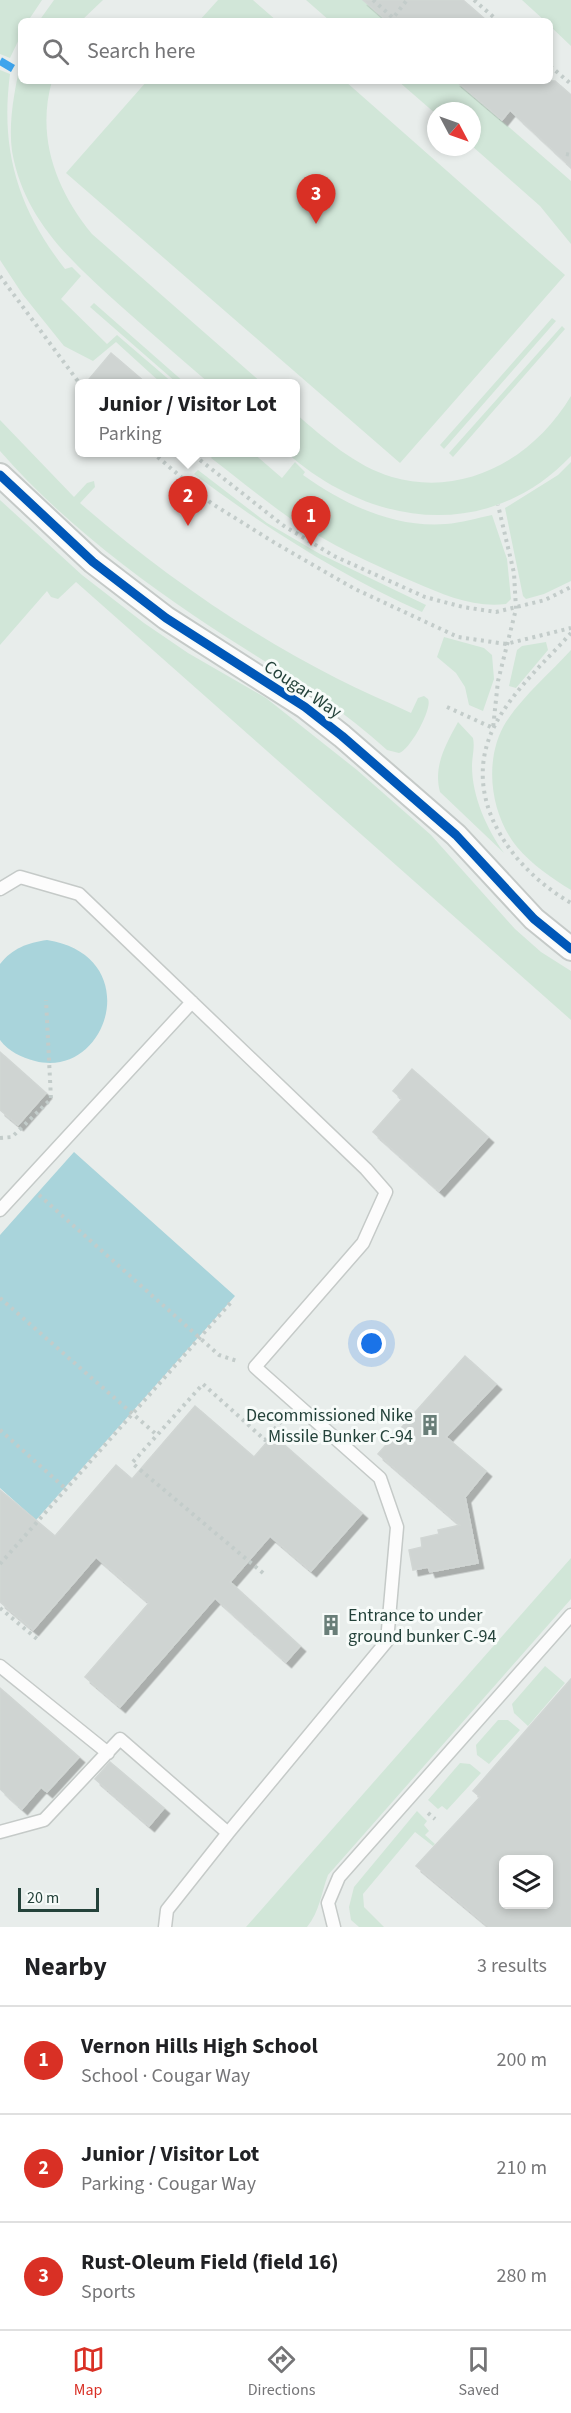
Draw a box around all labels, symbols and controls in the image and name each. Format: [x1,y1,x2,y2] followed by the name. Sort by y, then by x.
[18,18,553,84] search box
[39,35,72,68] icon: search
[87,35,195,67] text: Search here
[427,102,481,156] north arrow
[296,174,336,224] pin: 3
[75,379,300,457] popup
[98,388,277,420] text: Junior / Visitor Lot
[98,420,162,448] text: Parking
[168,476,207,526] pin: 2
[292,496,330,546] pin: 1
[259,654,347,725] street label: Cougar Way
[357,1329,386,1358] your location
[246,1403,413,1449] place label: Decommissioned Nike Missile Bunker C-94
[418,1413,442,1437] building icon: Decommissioned Nike Missile Bunker C-94
[348,1603,496,1649] place label: Entrance to under ground bunker C-94
[319,1613,343,1637] building icon: Entrance to under ground bunker C-94
[499,1855,553,1909] map controls
[499,1855,553,1909] button: layers
[18,1885,99,1912] scale bar
[27,1887,59,1909] text: 20 m
[24,1948,107,1985] text: Nearby
[477,1952,547,1980] text: 3 results
[81,2030,318,2062] text: Vernon Hills High School
[38,2046,49,2074] text: 1
[497,2046,547,2074] text: 200 m
[81,2062,250,2090] text: School · Cougar Way
[81,2138,259,2170] text: Junior / Visitor Lot
[38,2154,49,2182] text: 2
[497,2154,547,2182] text: 210 m
[81,2170,256,2198] text: Parking · Cougar Way
[81,2246,339,2278] text: Rust-Oleum Field (field 16)
[38,2262,49,2290] text: 3
[497,2262,547,2290] text: 280 m
[81,2278,136,2306] text: Sports
[72,2343,105,2401] tab: Map
[248,2343,315,2401] tab: Directions
[459,2343,499,2401] tab: Saved

